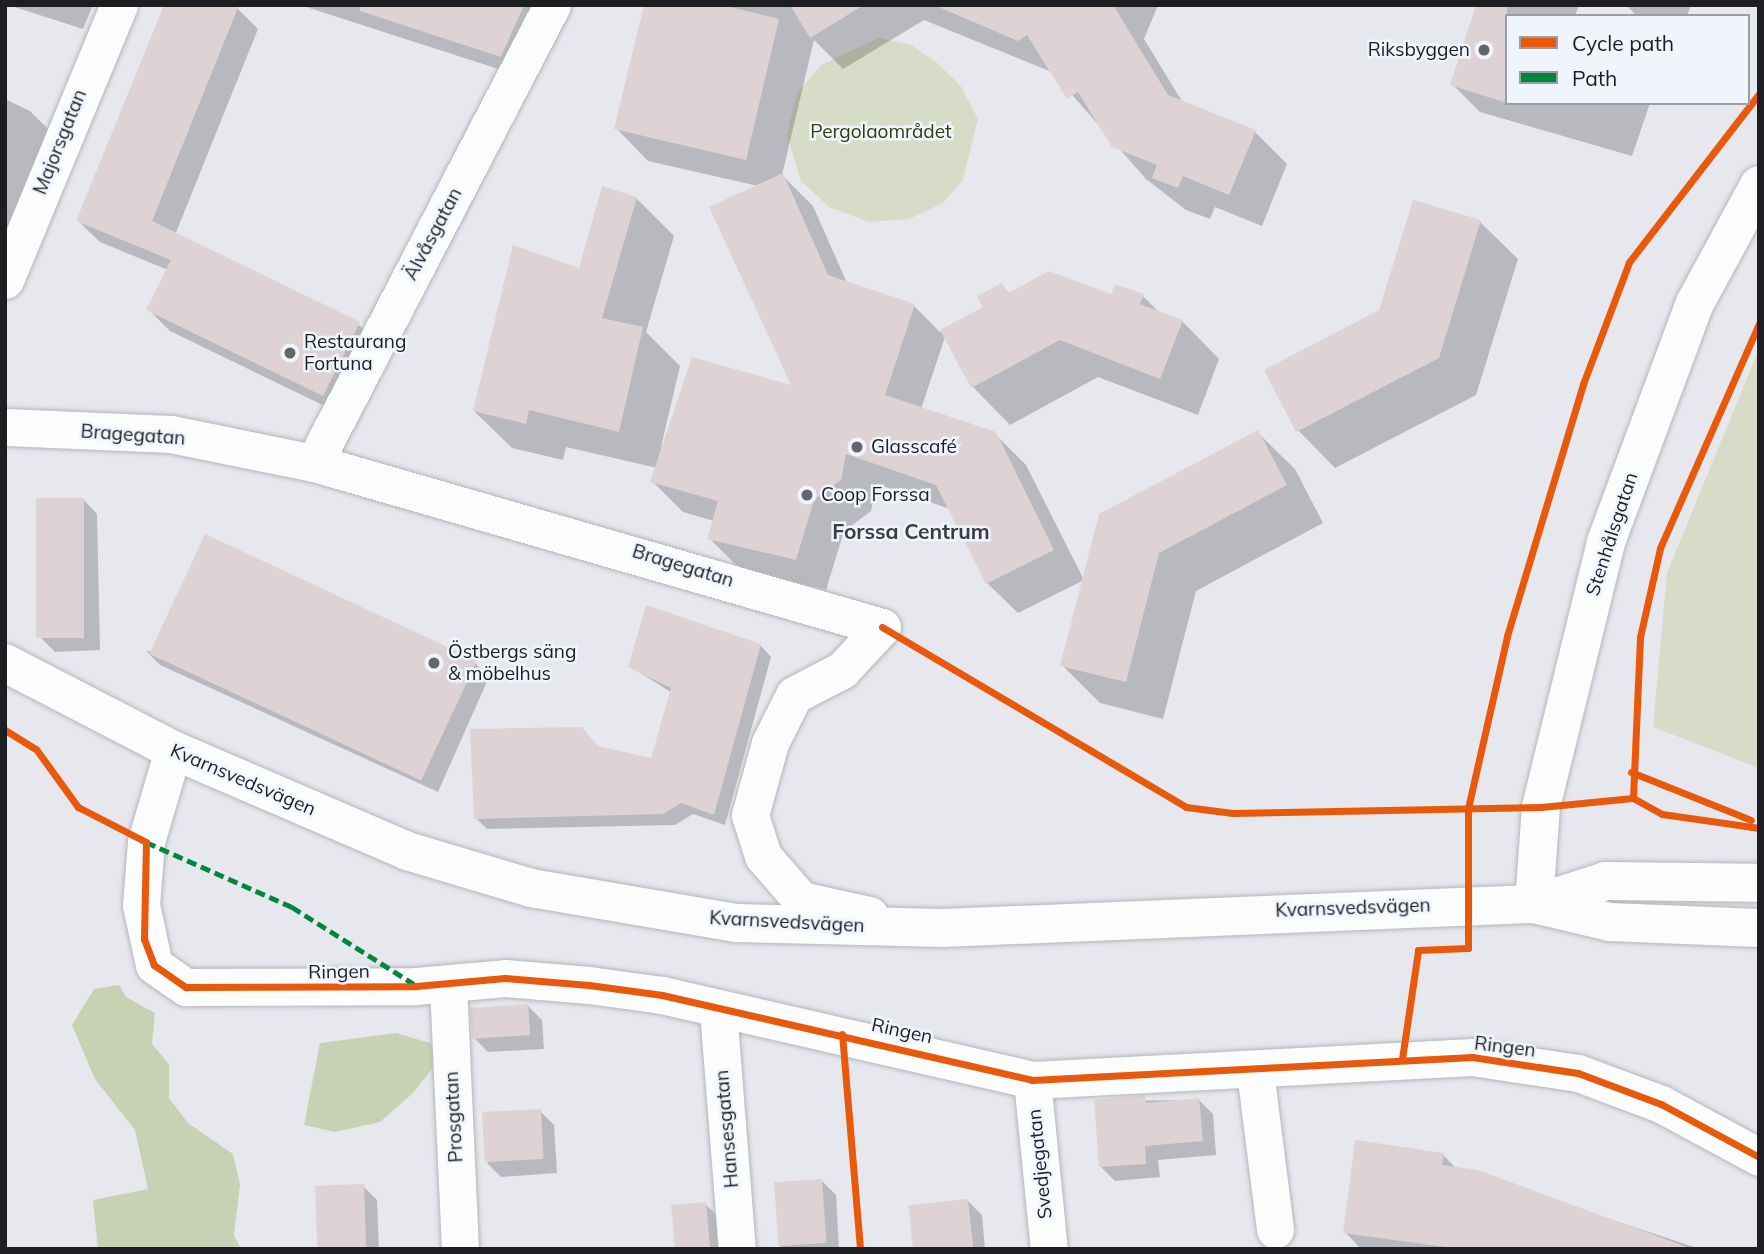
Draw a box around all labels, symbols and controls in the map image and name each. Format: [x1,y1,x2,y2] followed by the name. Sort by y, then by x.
[1505,14,1750,105] legend
[1572,30,1674,56] text: Cycle path
[1368,39,1470,61] place label: Riksbyggen
[1476,42,1492,58] marker: Riksbyggen
[1572,65,1617,91] text: Path
[29,86,91,198] street label: Majorsgatan
[810,121,952,143] park label: Pergolaområdet
[399,184,467,284] street label: Älvåsgatan
[304,331,406,375] place label: Restaurang Fortuna
[282,345,298,361] marker: Restaurang Fortuna
[80,420,186,450] street label: Bragegatan
[871,436,957,458] place label: Glasscafé
[849,439,865,455] marker: Glasscafé
[1581,469,1643,599] street label: Stenhålsgatan
[821,484,930,506] place label: Coop Forssa
[799,487,815,503] marker: Coop Forssa
[832,518,990,544] district label: Forssa Centrum
[629,540,737,592] street label: Bragegatan
[448,641,576,685] place label: Östbergs säng & möbelhus
[426,655,442,671] marker: Östbergs säng & möbelhus
[167,739,319,821] street label: Kvarnsvedsvägen
[1275,894,1431,922] street label: Kvarnsvedsvägen
[709,907,865,937] street label: Kvarnsvedsvägen
[308,960,370,984] street label: Ringen
[869,1013,935,1049] street label: Ringen
[1473,1032,1537,1062] street label: Ringen
[710,1069,744,1189] street label: Hansesgatan
[440,1071,468,1163] street label: Prosgatan
[1023,1108,1057,1220] street label: Svedjegatan

